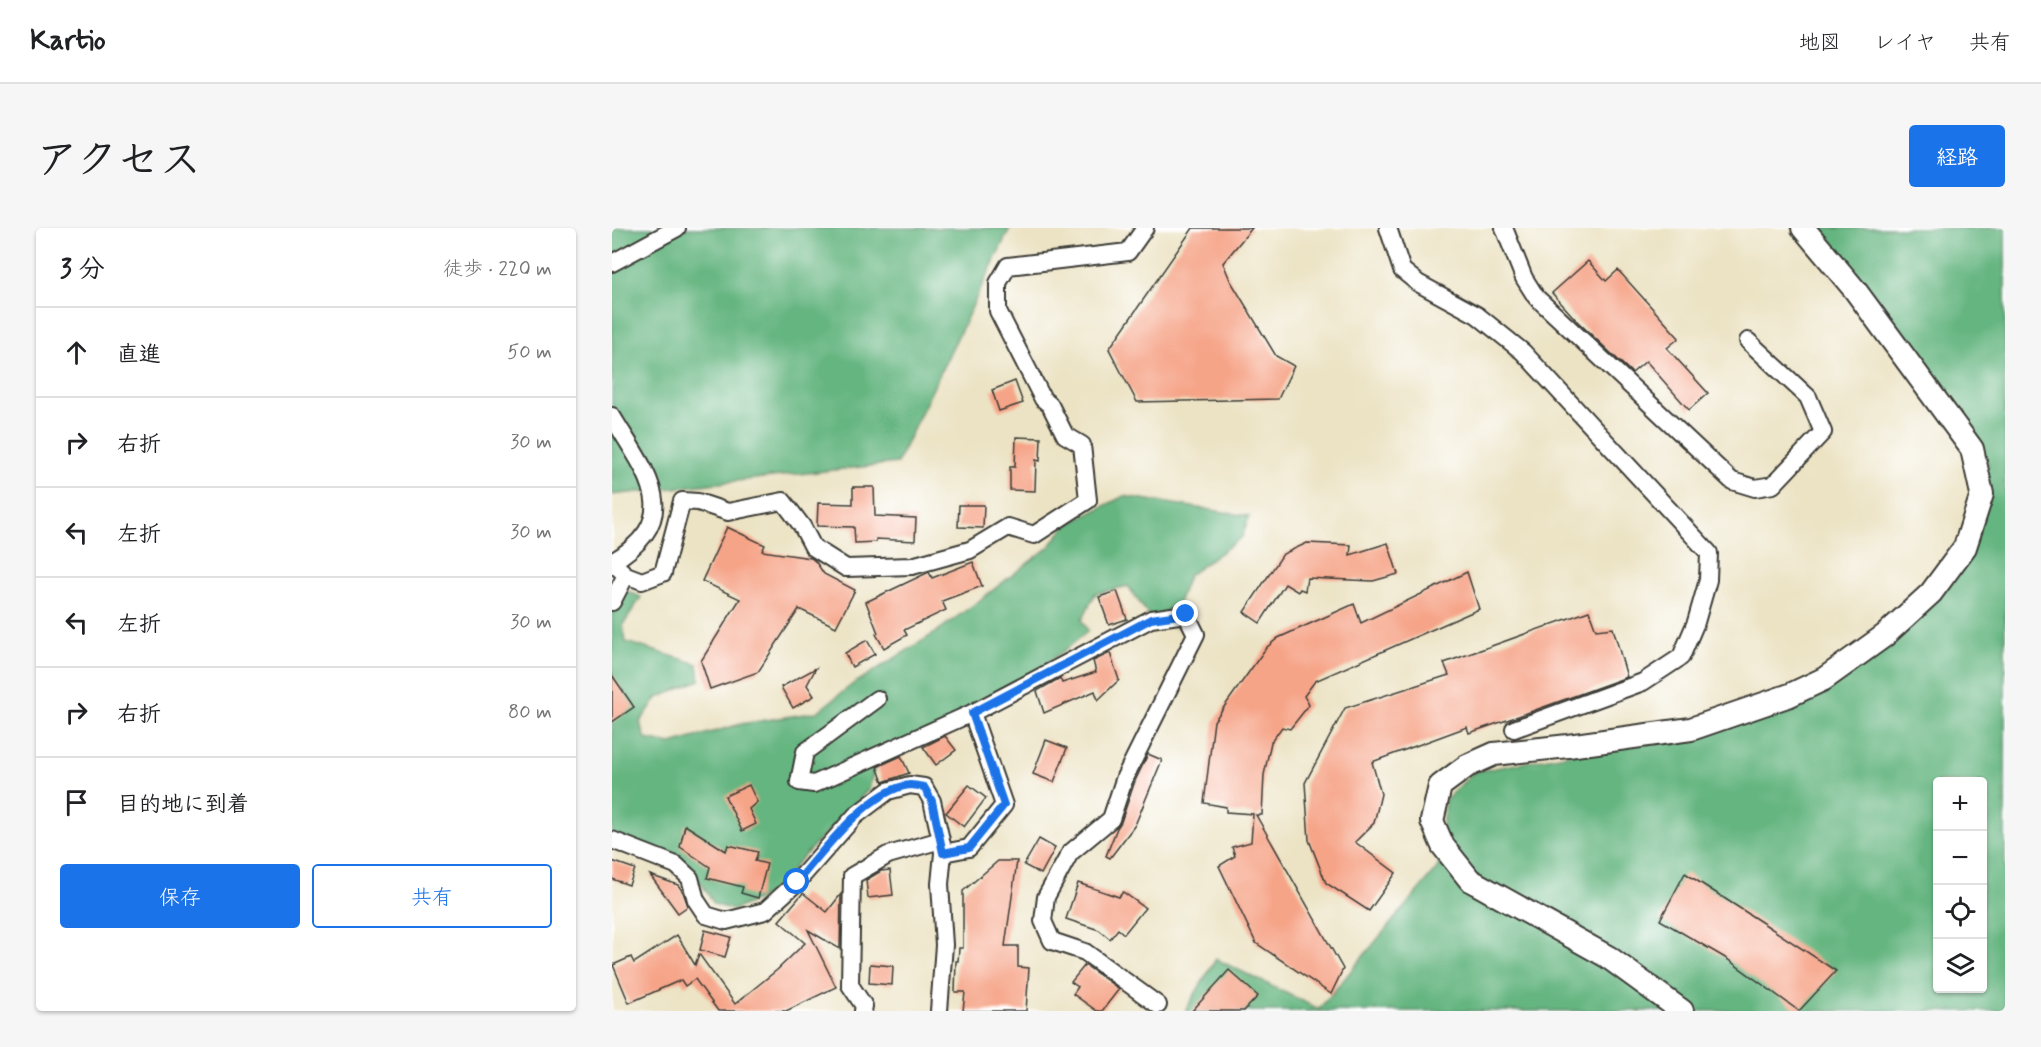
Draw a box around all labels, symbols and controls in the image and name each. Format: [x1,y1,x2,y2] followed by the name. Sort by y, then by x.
[30,23,106,60] text: Kartio
[1799,29,1841,57] text: 地図
[1874,29,1936,57] text: レイヤ
[1969,29,2011,57] text: 共有
[1909,125,2005,187] button: 経路
[36,134,201,189] text: アクセス
[60,253,105,287] text: 3 分
[443,256,552,283] text: 徒歩 · 220 m
[60,336,93,369] icon: ahead
[507,339,552,366] text: 50 m
[117,341,161,369] text: 直進
[60,426,93,459] icon: right
[510,429,552,456] text: 30 m
[117,431,161,459] text: 右折
[60,516,93,549] icon: left
[510,519,552,546] text: 30 m
[117,521,161,549] text: 左折
[1172,600,1198,626] route end
[60,606,93,639] icon: left
[510,609,552,636] text: 30 m
[117,611,161,639] text: 左折
[60,696,93,729] icon: right
[508,699,552,726] text: 80 m
[117,701,161,729] text: 右折
[1933,777,1987,993] map controls
[1933,777,1987,831] button: +
[60,786,93,819] icon: arrive
[117,791,249,819] text: 目的地に到着
[1933,831,1987,885] button: −
[60,864,300,928] button: 保存
[312,864,552,928] button: 共有
[783,868,809,894] route start
[1933,885,1987,939] button: locate
[1933,939,1987,993] button: layers

